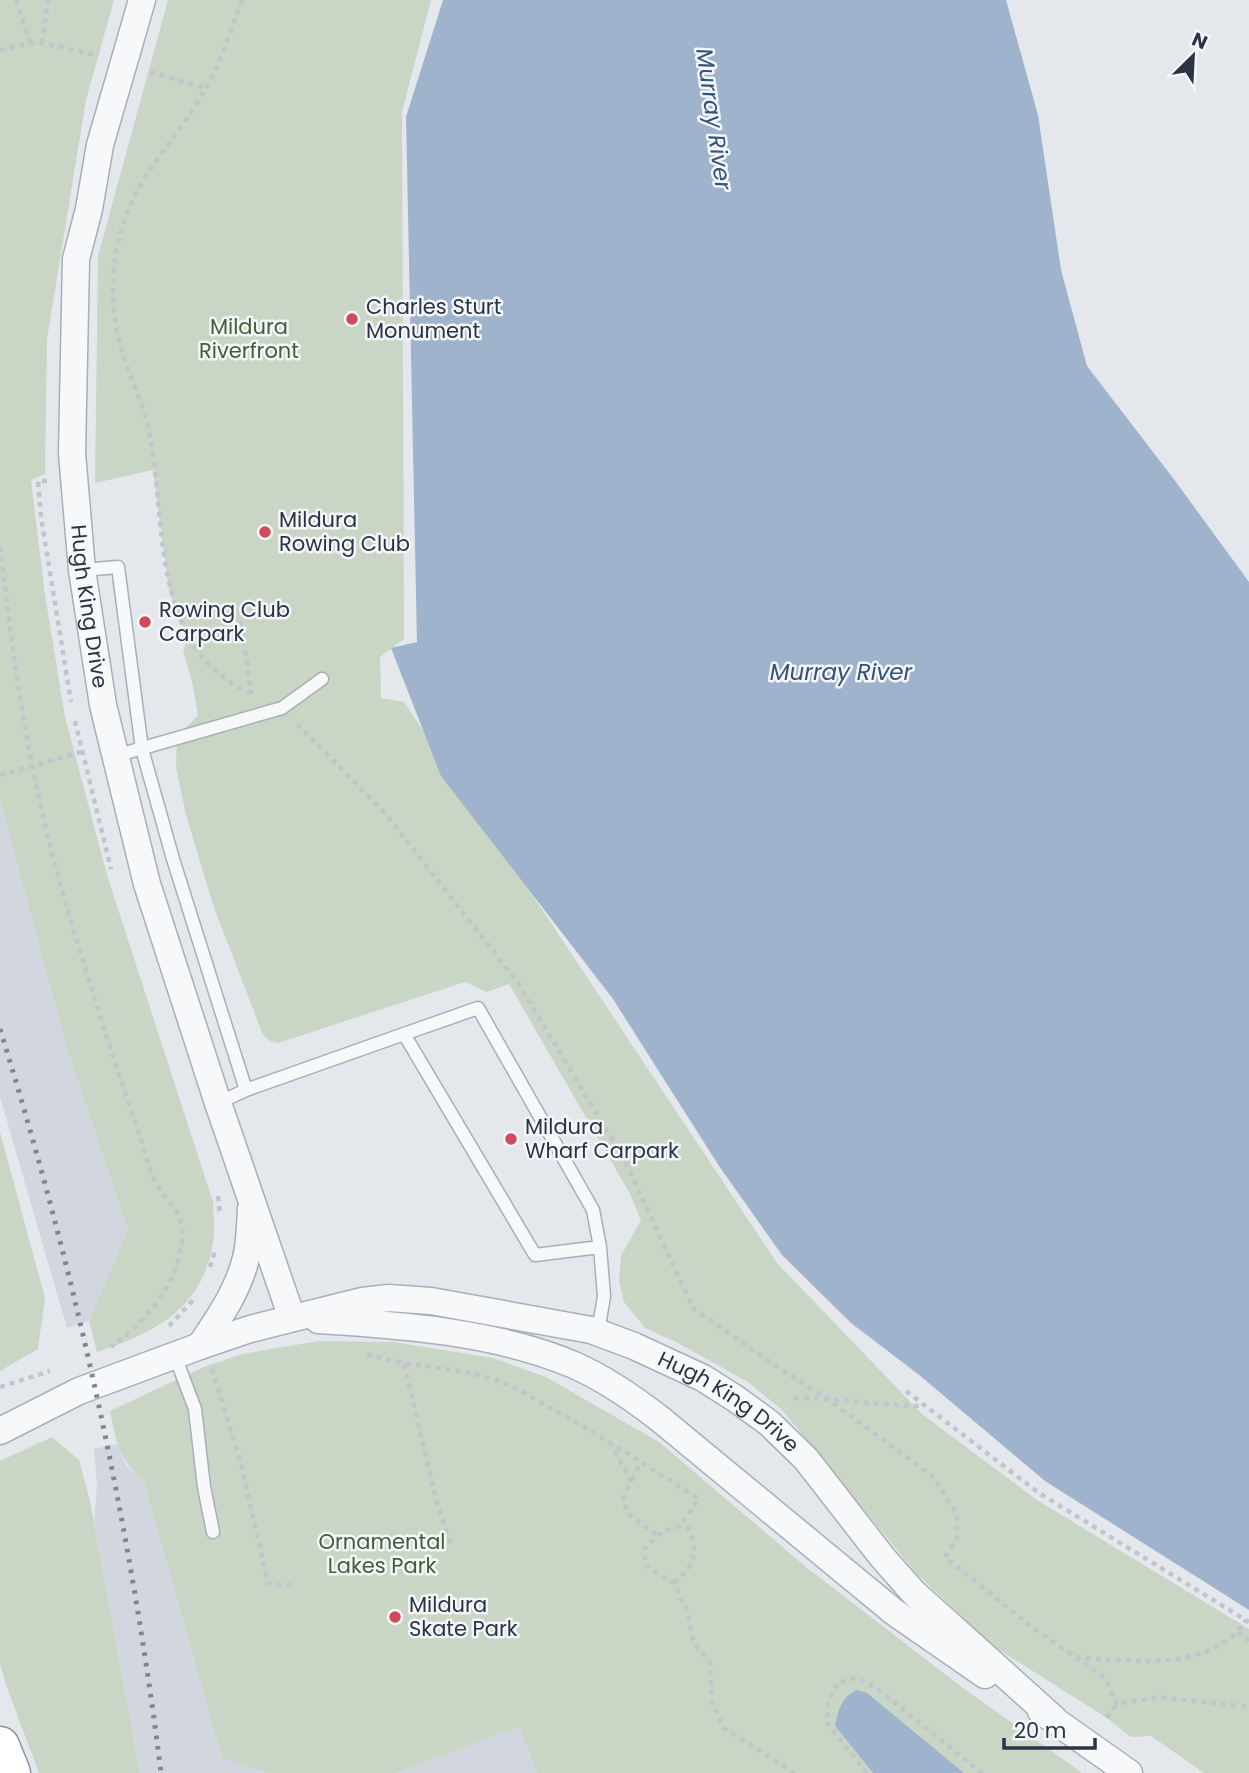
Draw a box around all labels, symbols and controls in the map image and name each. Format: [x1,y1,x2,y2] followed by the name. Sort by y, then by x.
[1158,21,1228,91] north arrow
[1188,26,1212,56] text: N
[688,46,740,193] water label: Murray River
[366,292,501,345] place label: Charles Sturt Monument
[344,311,360,327] marker: Charles Sturt Monument
[199,312,299,365] park label: Mildura Riverfront
[279,505,410,558] place label: Mildura Rowing Club
[64,523,115,690] street label: Hugh King Drive
[257,524,273,540] marker: Mildura Rowing Club
[159,595,290,648] place label: Rowing Club Carpark
[137,614,153,630] marker: Rowing Club Carpark
[770,656,914,688] water label: Murray River
[525,1112,679,1165] place label: Mildura Wharf Carpark
[503,1131,519,1147] marker: Mildura Wharf Carpark
[653,1344,806,1459] street label: Hugh King Drive
[318,1527,446,1580] park label: Ornamental Lakes Park
[409,1590,518,1643] place label: Mildura Skate Park
[387,1609,403,1625] marker: Mildura Skate Park
[1004,1706,1095,1750] scale bar
[1014,1716,1067,1745] text: 20 m

